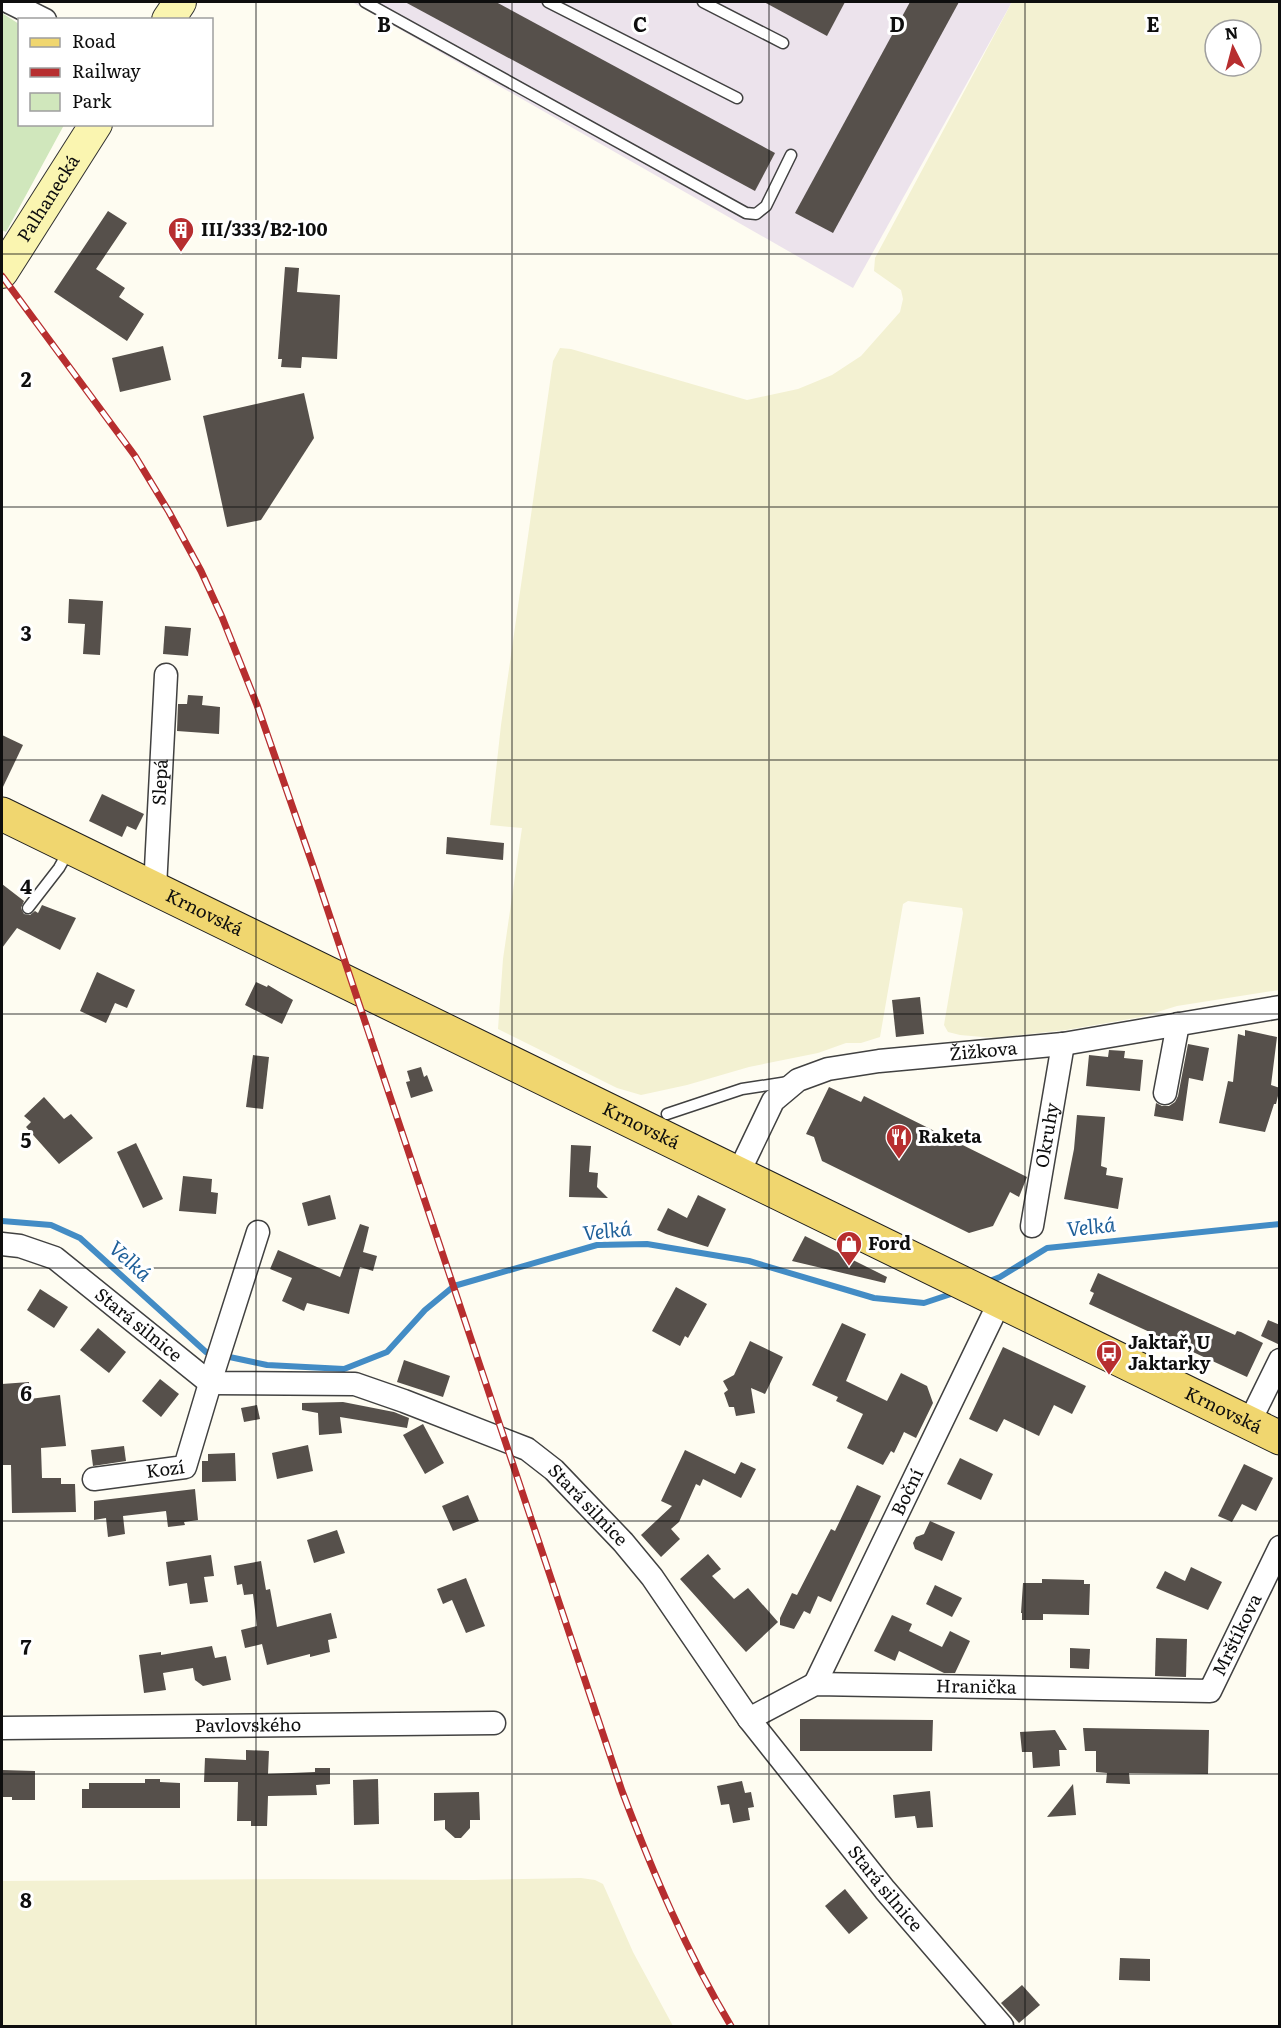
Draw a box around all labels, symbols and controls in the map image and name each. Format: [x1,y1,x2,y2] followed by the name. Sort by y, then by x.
[377,8,391,38] text: B
[633,8,647,38] text: C
[889,8,905,38] text: D
[1146,8,1160,38] text: E
[18,18,213,126] legend
[1203,18,1263,78] north arrow
[1223,19,1239,45] text: N
[72,27,116,54] text: Road
[72,57,141,84] text: Railway
[72,87,113,114] text: Park
[10,149,85,247] street label: Palhanecká
[166,215,196,253] building icon: III/333/B2-100
[201,215,328,242] place label: III/333/B2-100
[21,363,32,393] text: 2
[20,617,32,647] text: 3
[144,758,174,806] street label: Slepá
[20,870,32,900] text: 4
[162,881,248,942] street label: Krnovská
[948,1033,1019,1066] street label: Žižkova
[598,1094,685,1155] street label: Krnovská
[1027,1100,1065,1170] street label: Okruhy
[884,1122,914,1160] restaurant icon: Raketa
[918,1122,982,1149] place label: Raketa
[21,1124,32,1154] text: 5
[1065,1207,1117,1242] water label: Velká
[581,1211,633,1246] water label: Velká
[834,1229,864,1267] shop icon: Ford
[868,1229,911,1256] place label: Ford
[103,1232,160,1287] water label: Velká
[90,1280,189,1367] street label: Stará silnice
[1128,1328,1211,1376] place label: Jaktař, U Jaktarky
[1094,1338,1124,1376] bus stop icon: Jaktař, U Jaktarky
[20,1377,32,1407] text: 6
[1181,1379,1267,1439] street label: Krnovská
[144,1452,186,1484] street label: Kozí
[543,1457,635,1551] street label: Stará silnice
[883,1463,929,1520] street label: Boční
[1204,1588,1267,1680] street label: Mrštíkova
[21,1631,32,1661] text: 7
[936,1671,1017,1700] street label: Hranička
[194,1710,301,1738] street label: Pavlovského
[842,1839,930,1937] street label: Stará silnice
[20,1884,32,1914] text: 8

